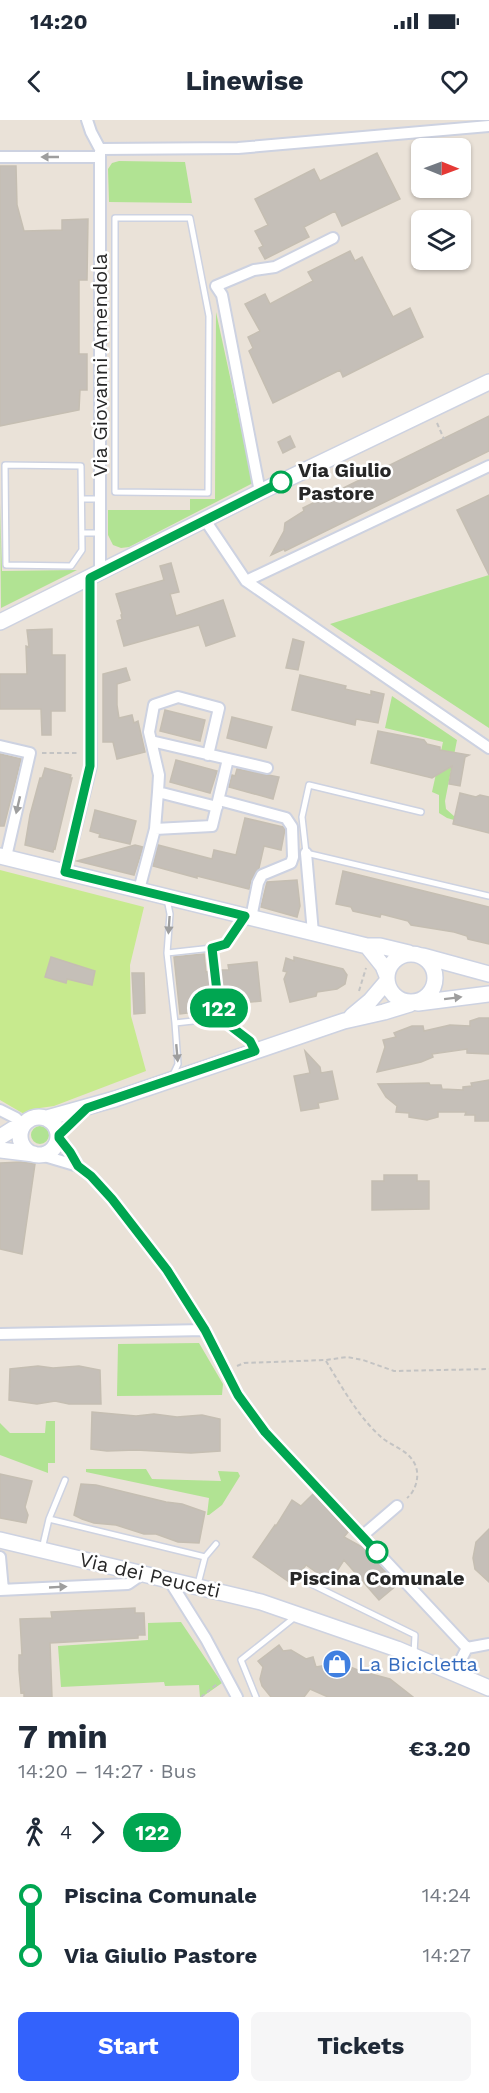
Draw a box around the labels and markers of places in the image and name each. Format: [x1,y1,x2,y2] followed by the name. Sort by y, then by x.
[298,458,392,505] place label: Via Giulio Pastore
[270,471,292,493] marker: Via Giulio Pastore
[366,1541,388,1563] marker: Piscina Comunale
[289,1566,465,1590] place label: Piscina Comunale
[321,1648,353,1680] shop icon: La Bicicletta
[358,1652,478,1676] place label: La Bicicletta

